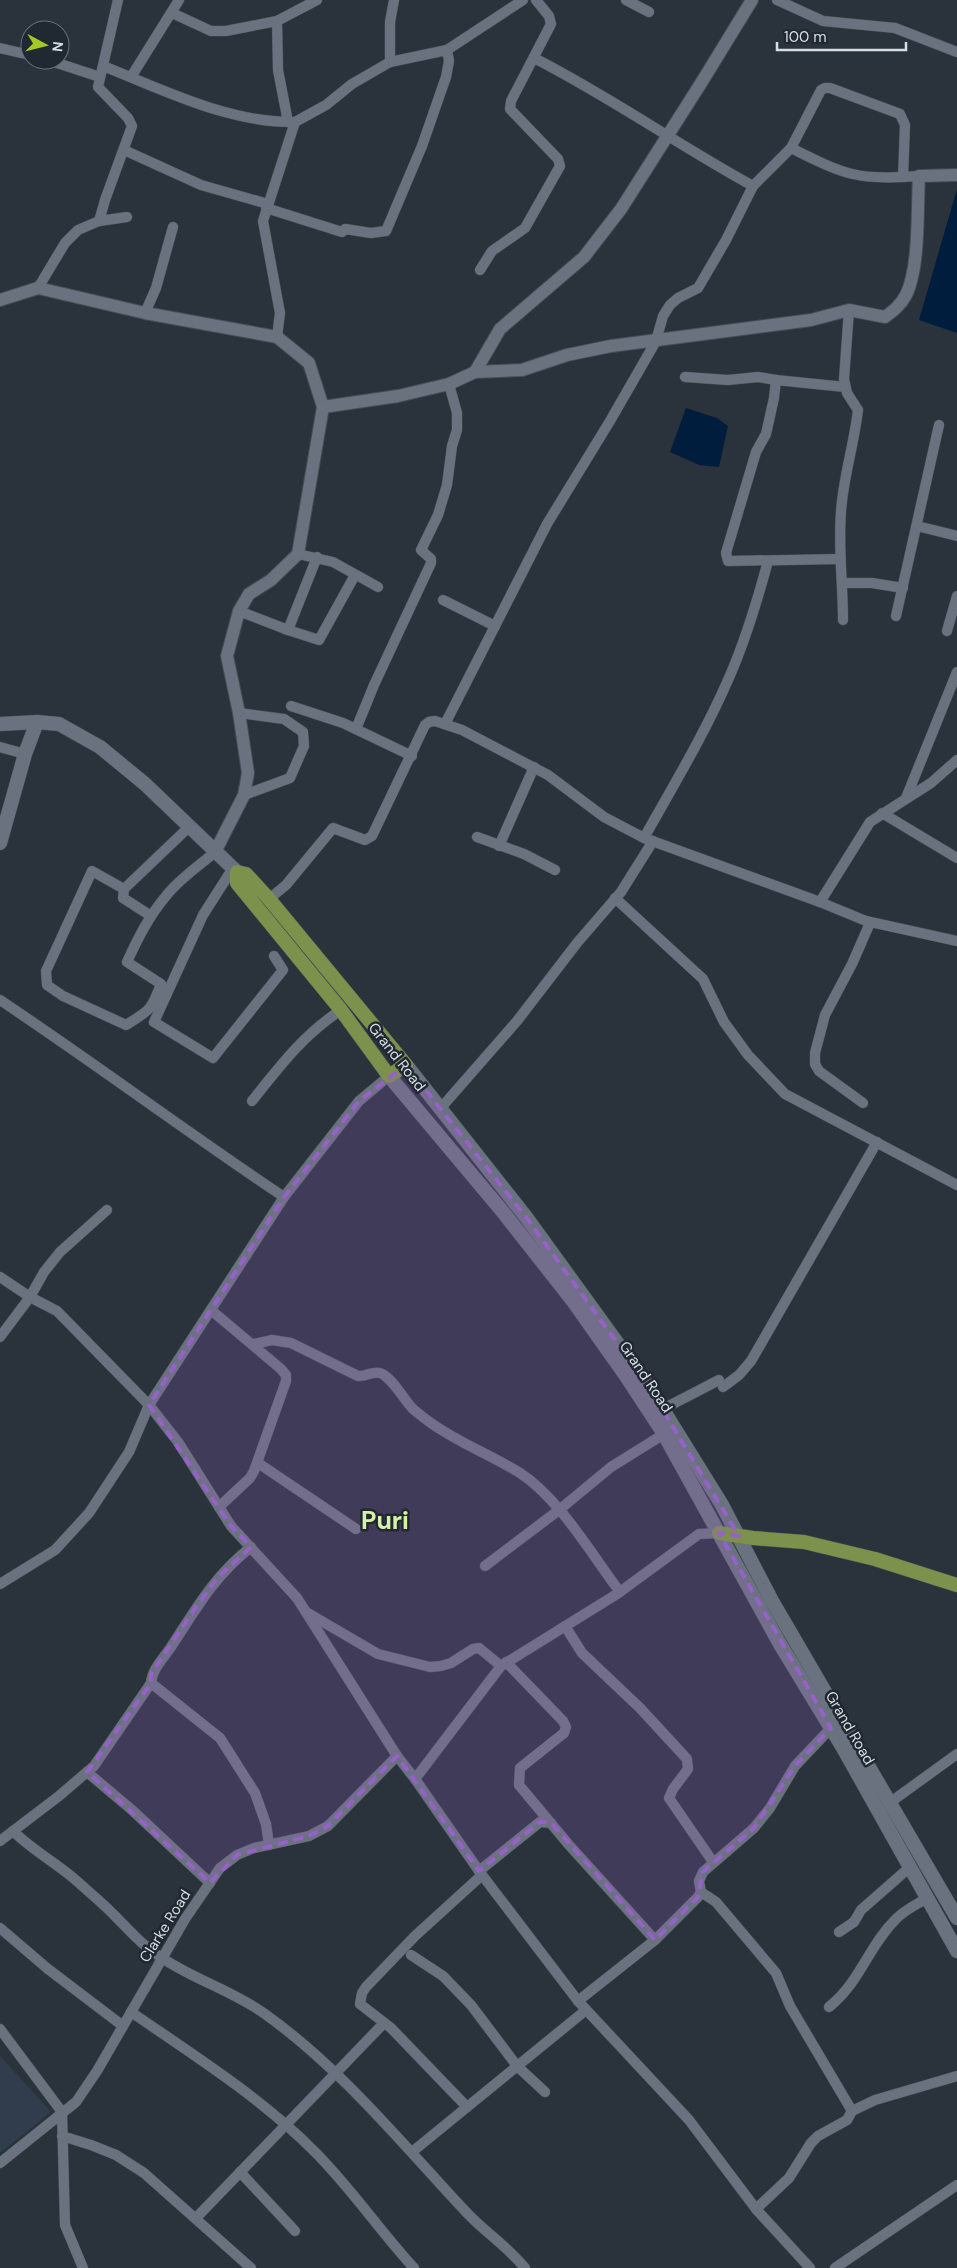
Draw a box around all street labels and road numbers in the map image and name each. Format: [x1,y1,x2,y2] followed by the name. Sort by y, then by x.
[364,1019,430,1095] street label: Grand Road
[615,1337,677,1417] street label: Grand Road
[821,1687,879,1769] street label: Grand Road
[135,1886,195,1966] street label: Clarke Road

